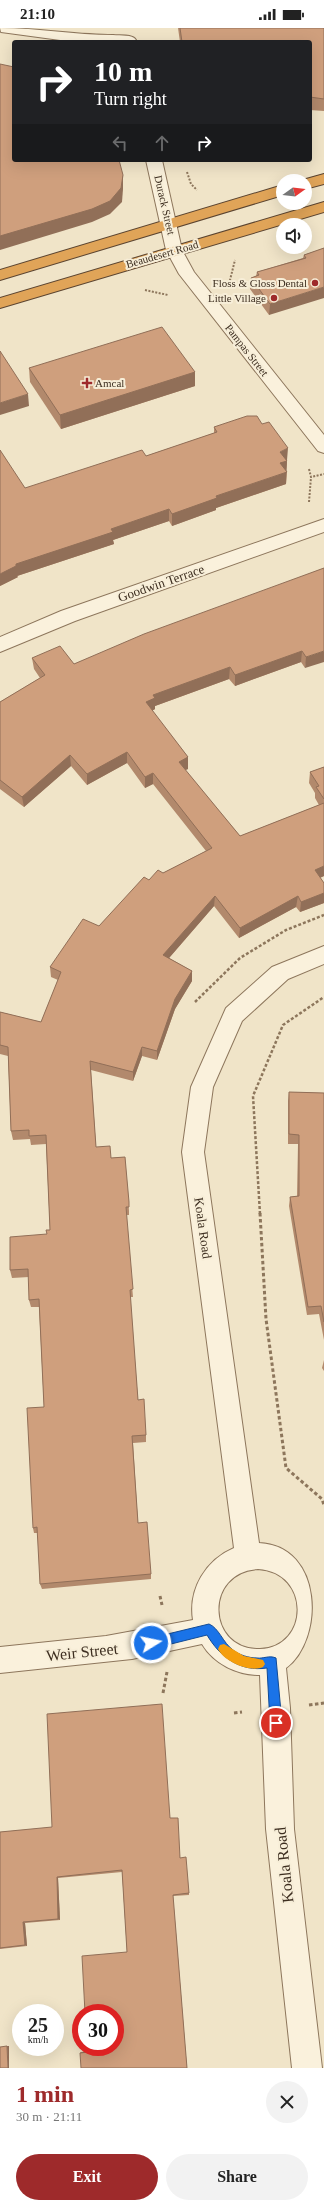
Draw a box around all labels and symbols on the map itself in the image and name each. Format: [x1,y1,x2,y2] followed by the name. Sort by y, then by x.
[152,174,178,236] street label: Durack Street
[276,174,312,210] north arrow
[124,238,200,270] street label: Beaudesert Road
[213,277,307,289] place label: Floss & Gloss Dental
[310,278,320,288] marker: Floss & Gloss Dental
[208,292,266,304] place label: Little Village
[269,293,279,303] marker: Little Village
[223,322,271,378] street label: Pampas Street
[95,377,124,389] place label: Amcal
[82,378,92,388] marker: Amcal
[116,561,206,605] street label: Goodwin Terrace
[191,1196,215,1260] street label: Koala Road
[130,1622,172,1664] position arrow
[45,1640,119,1664] street label: Weir Street
[259,1706,293,1740] pin
[272,1826,296,1904] street label: Koala Road
[72,2004,124,2056] speed limit sign: 30

